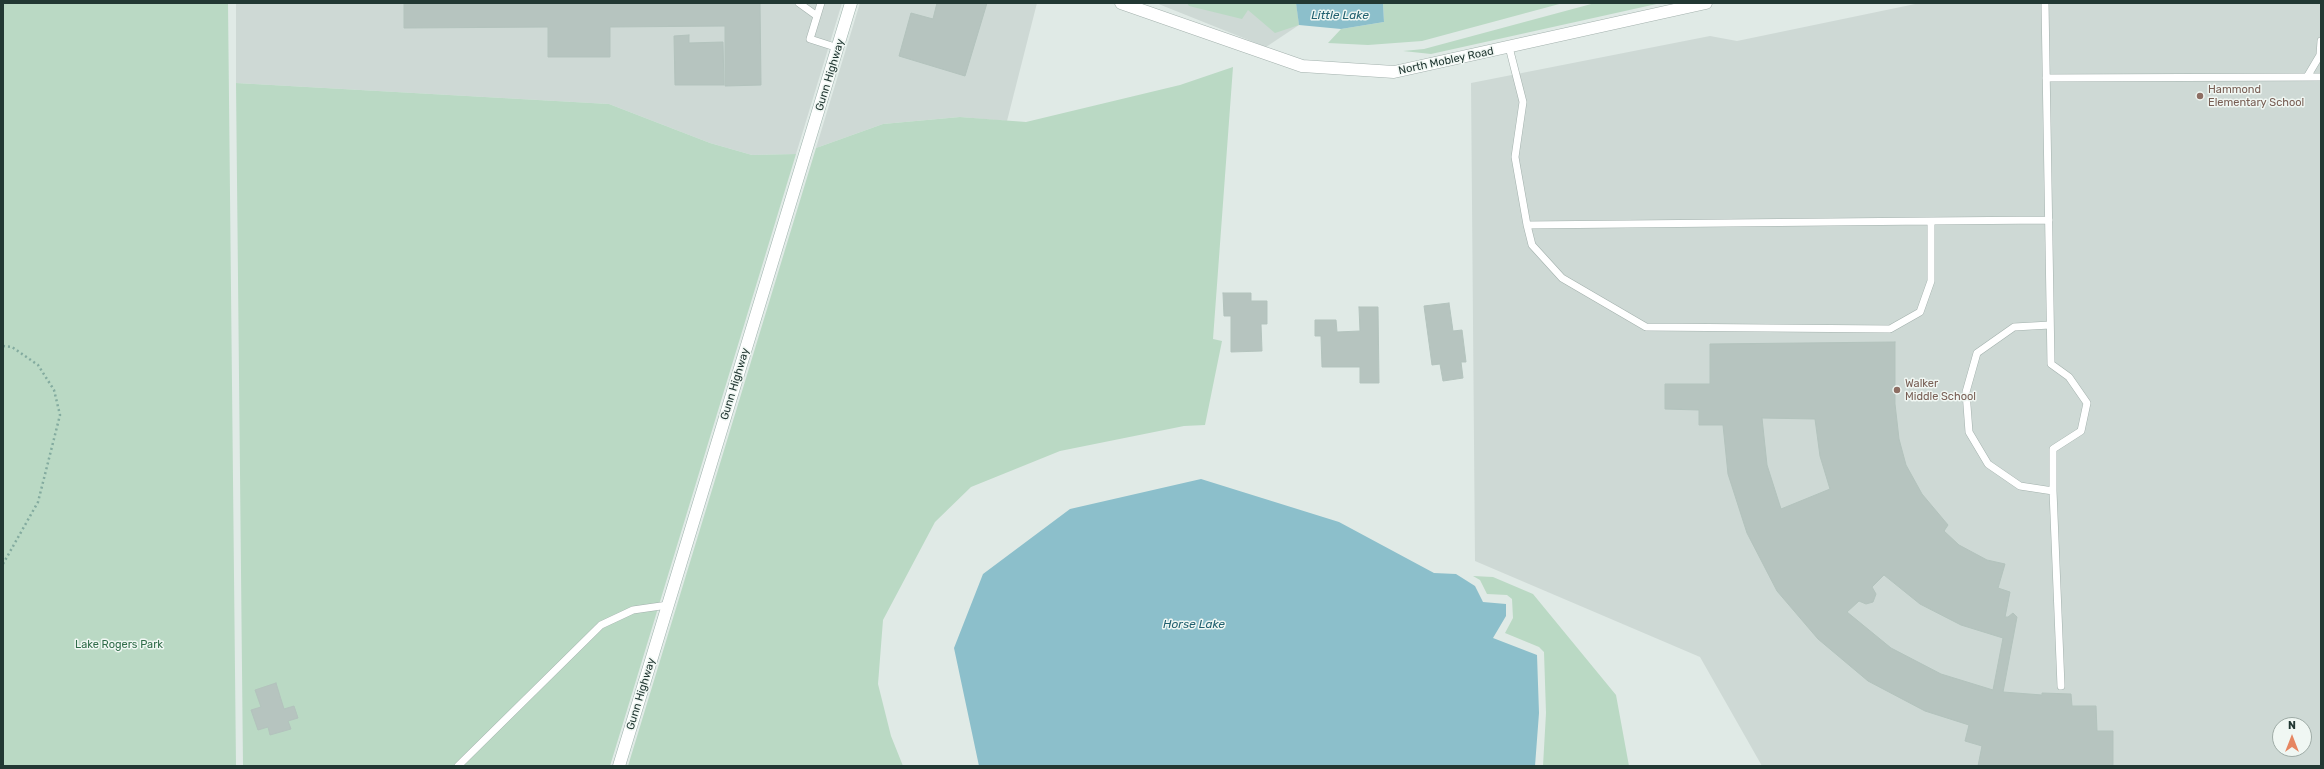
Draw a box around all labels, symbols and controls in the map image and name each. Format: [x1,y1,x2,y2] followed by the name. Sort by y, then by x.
[1311,9,1369,23] water label: Little Lake
[813,37,847,113] street label: Gunn Highway
[1397,44,1495,78] street label: North Mobley Road
[2208,83,2304,109] place label: Hammond Elementary School
[2195,91,2205,101] marker: Hammond Elementary School
[718,346,752,422] street label: Gunn Highway
[1905,377,1976,403] place label: Walker Middle School
[1892,385,1902,395] marker: Walker Middle School
[1163,618,1225,632] water label: Horse Lake
[75,638,163,652] park label: Lake Rogers Park
[624,656,658,732] street label: Gunn Highway
[2272,717,2312,757] north arrow
[2288,719,2296,732] text: N

